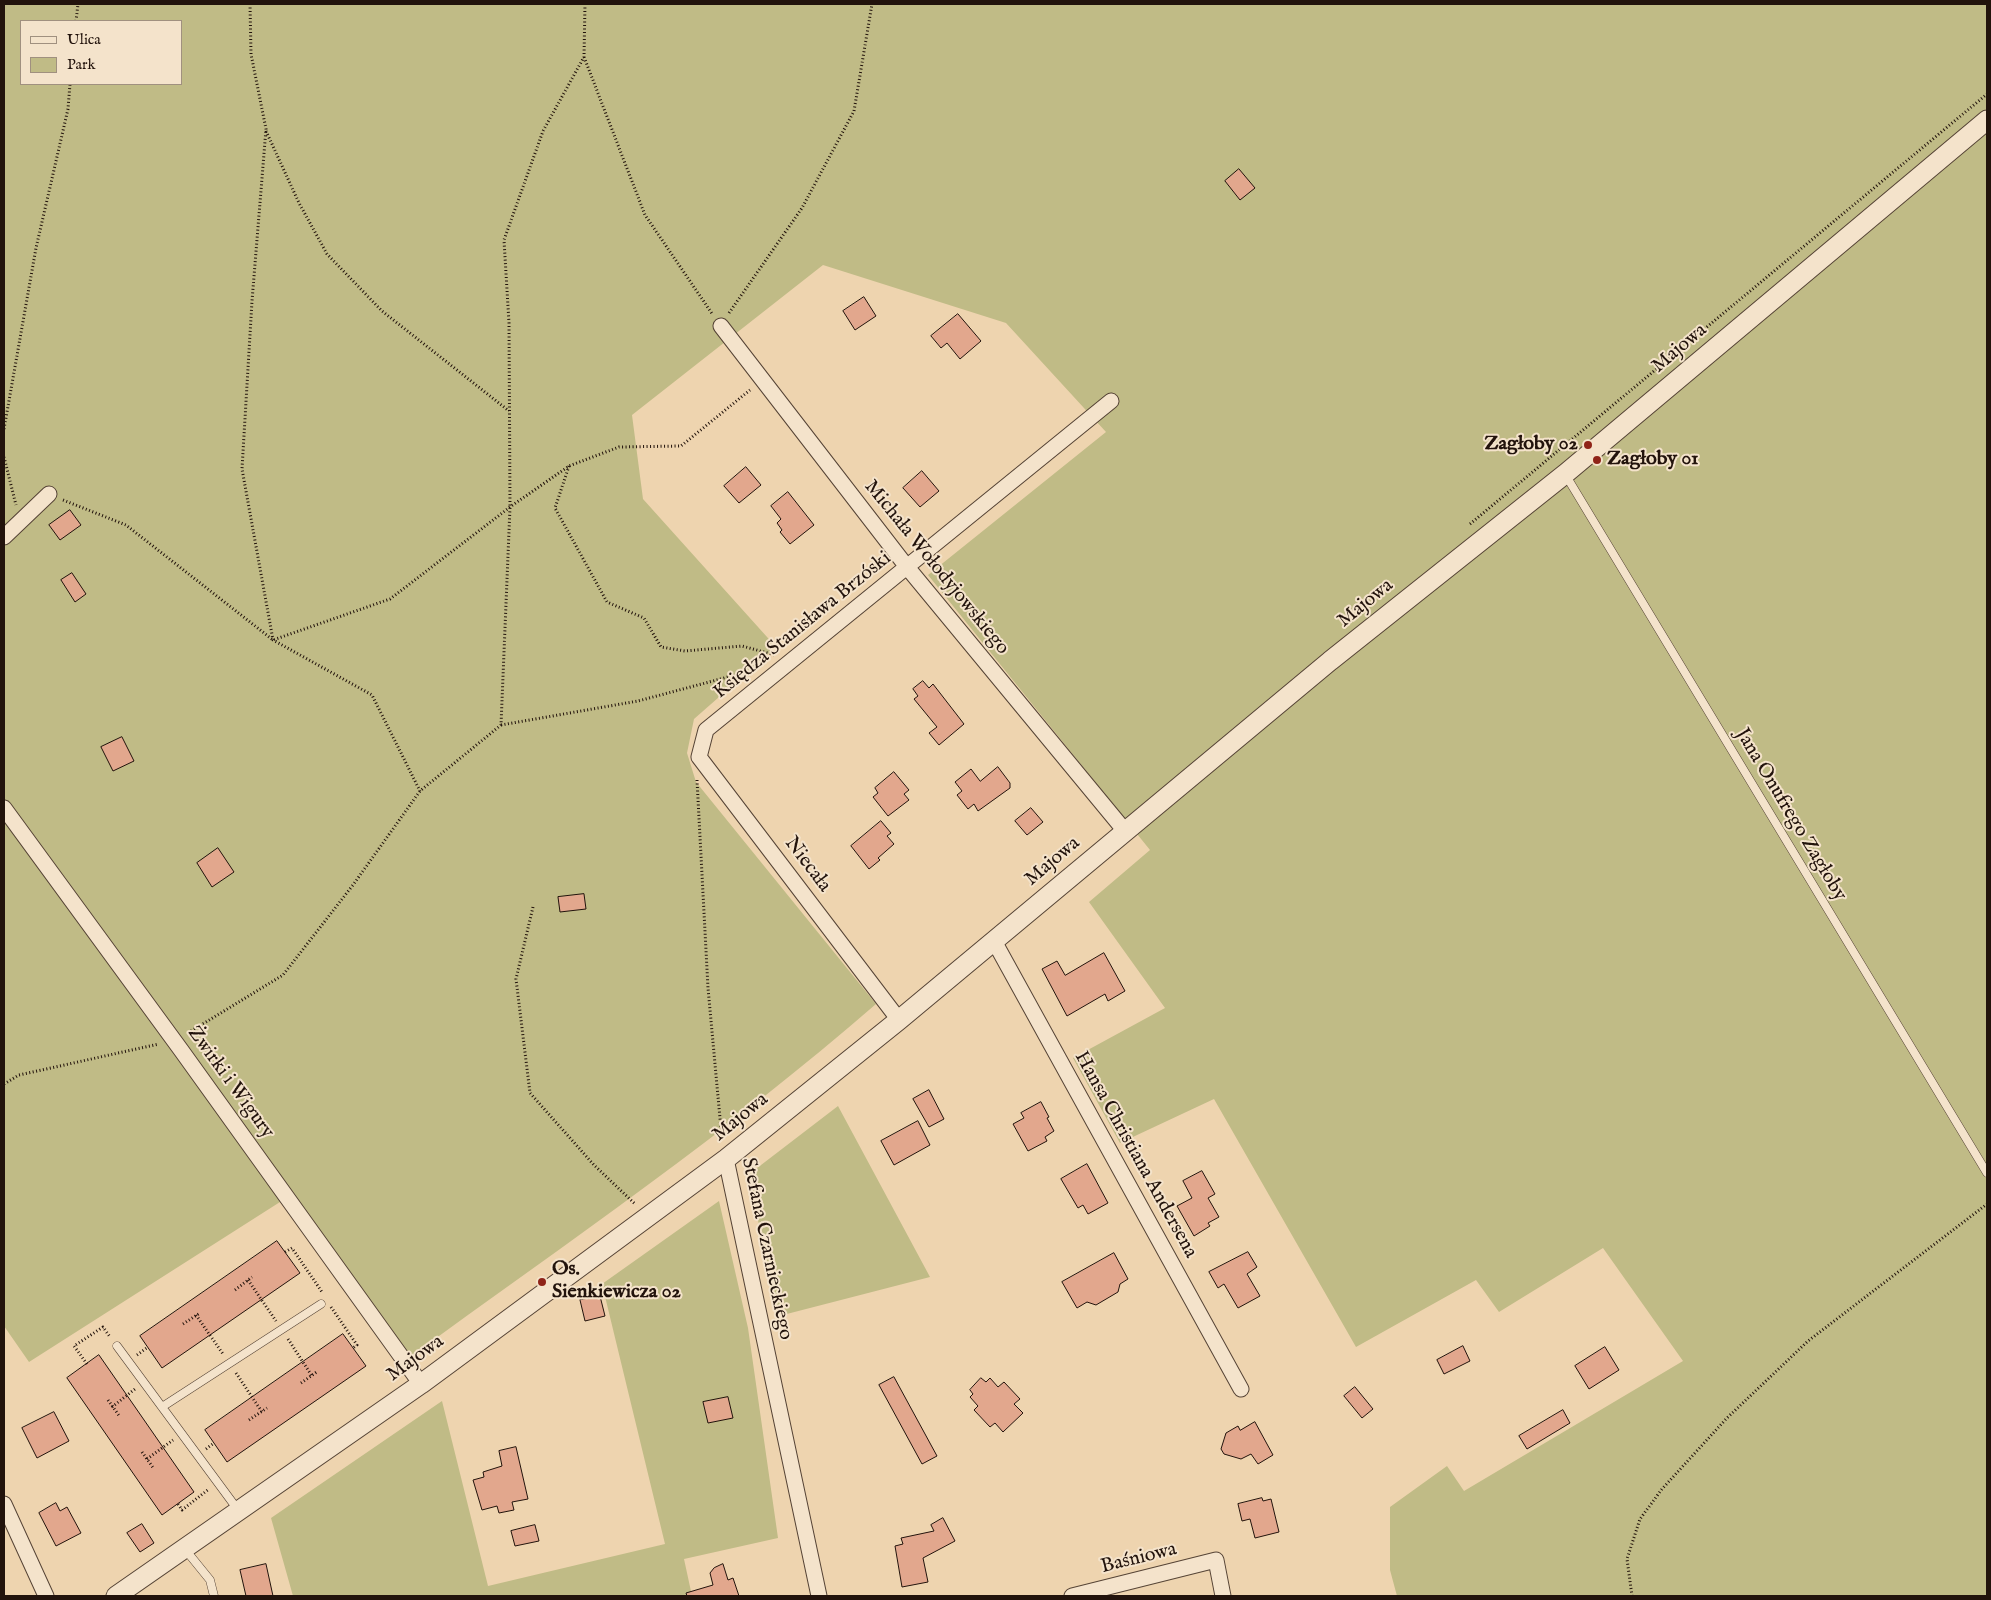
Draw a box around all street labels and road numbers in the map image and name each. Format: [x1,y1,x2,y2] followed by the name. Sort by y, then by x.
[1648,319,1712,379] street label: Majowa
[858,476,1014,660] street label: Michała Wołodyjowskiego
[709,547,897,705] street label: Księdza Stanisława Brzóski
[1333,574,1399,634] street label: Majowa
[1729,724,1851,906] street label: Jana Onufrego Zagłoby
[1021,832,1085,892] street label: Majowa
[778,833,836,897] street label: Niecała
[181,1022,279,1144] street label: Żwirki i Wigury
[1068,1047,1202,1263] street label: Hansa Christiana Andersena
[708,1088,774,1148] street label: Majowa
[735,1156,797,1342] street label: Stefana Czarnieckiego
[383,1330,449,1388] street label: Majowa
[1099,1538,1179,1580] street label: Baśniowa

